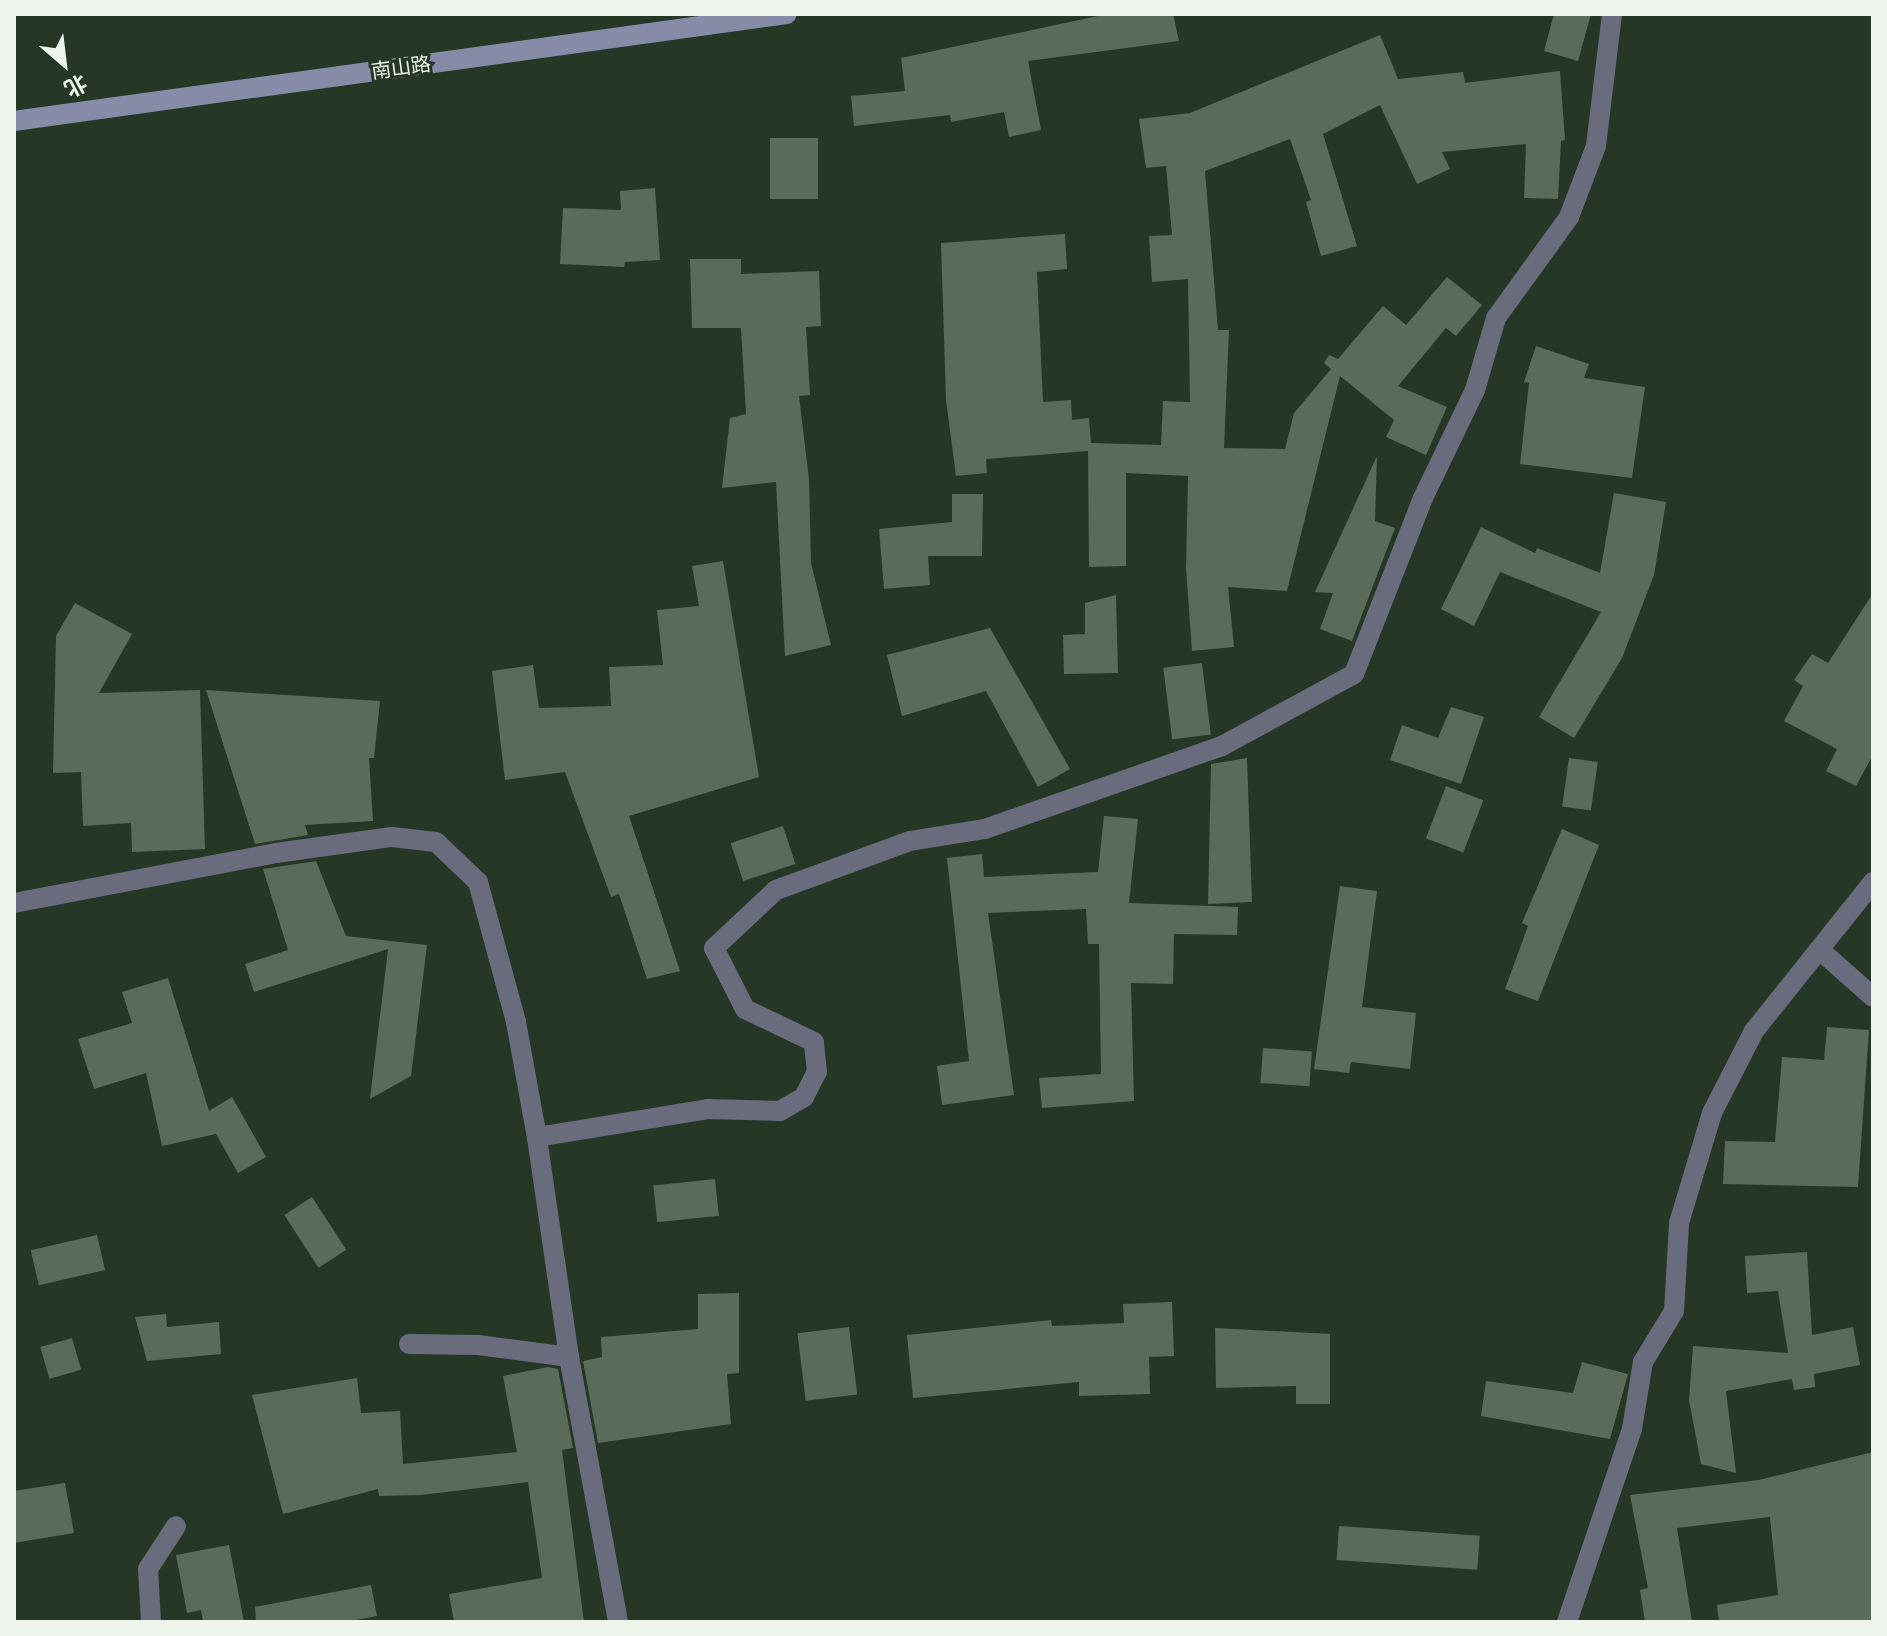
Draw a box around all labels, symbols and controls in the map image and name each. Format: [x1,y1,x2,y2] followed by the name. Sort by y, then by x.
[24,24,104,104] north arrow
[370,52,432,84] street label: 南山路
[60,69,91,102] text: 北

